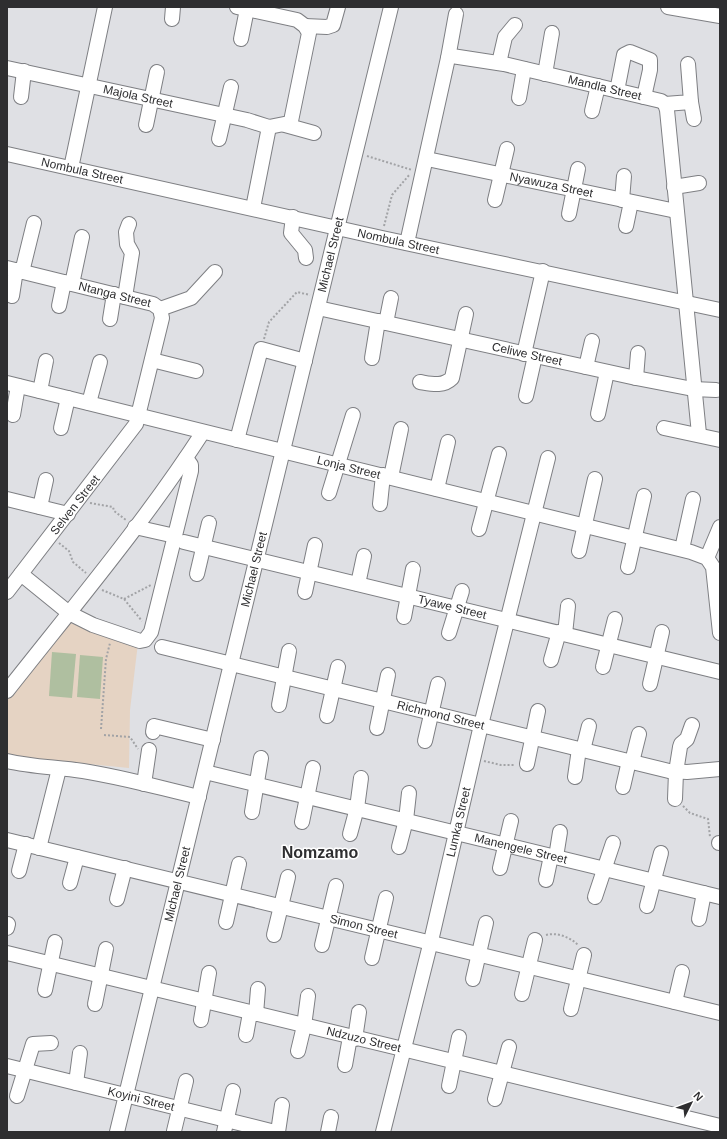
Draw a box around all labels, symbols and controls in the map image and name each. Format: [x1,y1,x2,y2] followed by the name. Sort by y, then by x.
[567,72,643,103] street label: Mandla Street
[102,82,175,111] street label: Majola Street
[40,155,125,187] street label: Nombula Street
[508,169,595,201] street label: Nyawuza Street
[315,215,347,294] street label: Michael Street
[356,226,441,257] street label: Nombula Street
[77,279,153,310] street label: Ntanga Street
[491,339,564,369] street label: Celiwe Street
[316,453,383,482] street label: Lonja Street
[47,472,103,538] street label: Selven Street
[238,530,270,608] street label: Michael Street
[416,592,489,622] street label: Tyawe Street
[396,698,487,733] street label: Richmond Street
[444,785,474,858] street label: Lumka Street
[473,831,569,867] street label: Manengele Street
[282,844,358,861] district label: Nomzamo
[161,845,193,923] street label: Michael Street
[328,912,400,942] street label: Simon Street
[325,1024,403,1055] street label: Ndzuzo Street
[671,1083,711,1123] north arrow
[106,1084,176,1114] street label: Koyini Street
[691,1089,706,1103] text: N

